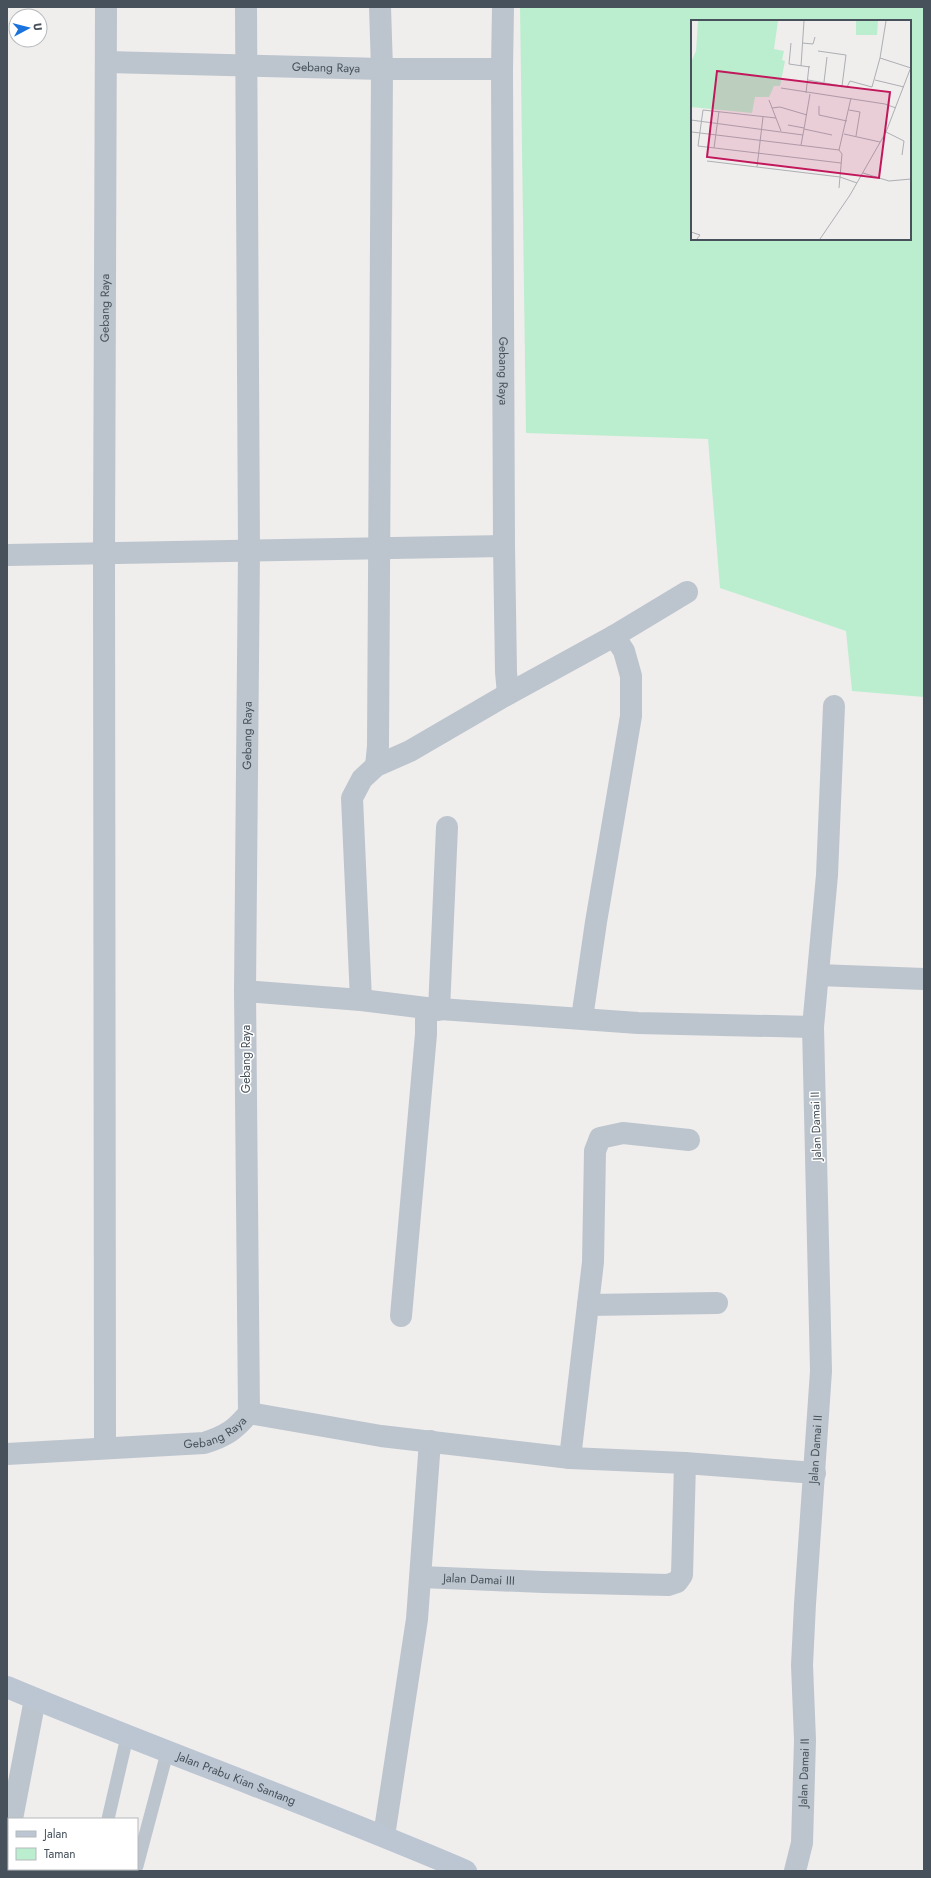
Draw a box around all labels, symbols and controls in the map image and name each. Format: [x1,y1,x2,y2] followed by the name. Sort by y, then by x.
[8,8,48,48] north arrow
[691,20,911,240] inset map
[30,22,46,32] text: U
[292,58,361,77] street label: Gebang Raya
[96,274,114,342] street label: Gebang Raya
[494,337,512,405] street label: Gebang Raya
[238,701,257,770] street label: Gebang Raya
[237,1025,255,1093] street label: Gebang Raya
[806,1091,826,1163] street label: Jalan Damai II
[183,1412,251,1453] street label: Gebang Raya
[804,1414,827,1486] street label: Jalan Damai II
[441,1569,515,1590] street label: Jalan Damai III
[794,1738,814,1810] street label: Jalan Damai II
[172,1746,299,1810] street label: Jalan Prabu Kian Santang
[8,1818,138,1870] legend
[42,1825,67,1843] text: Jalan
[44,1845,76,1863] text: Taman

